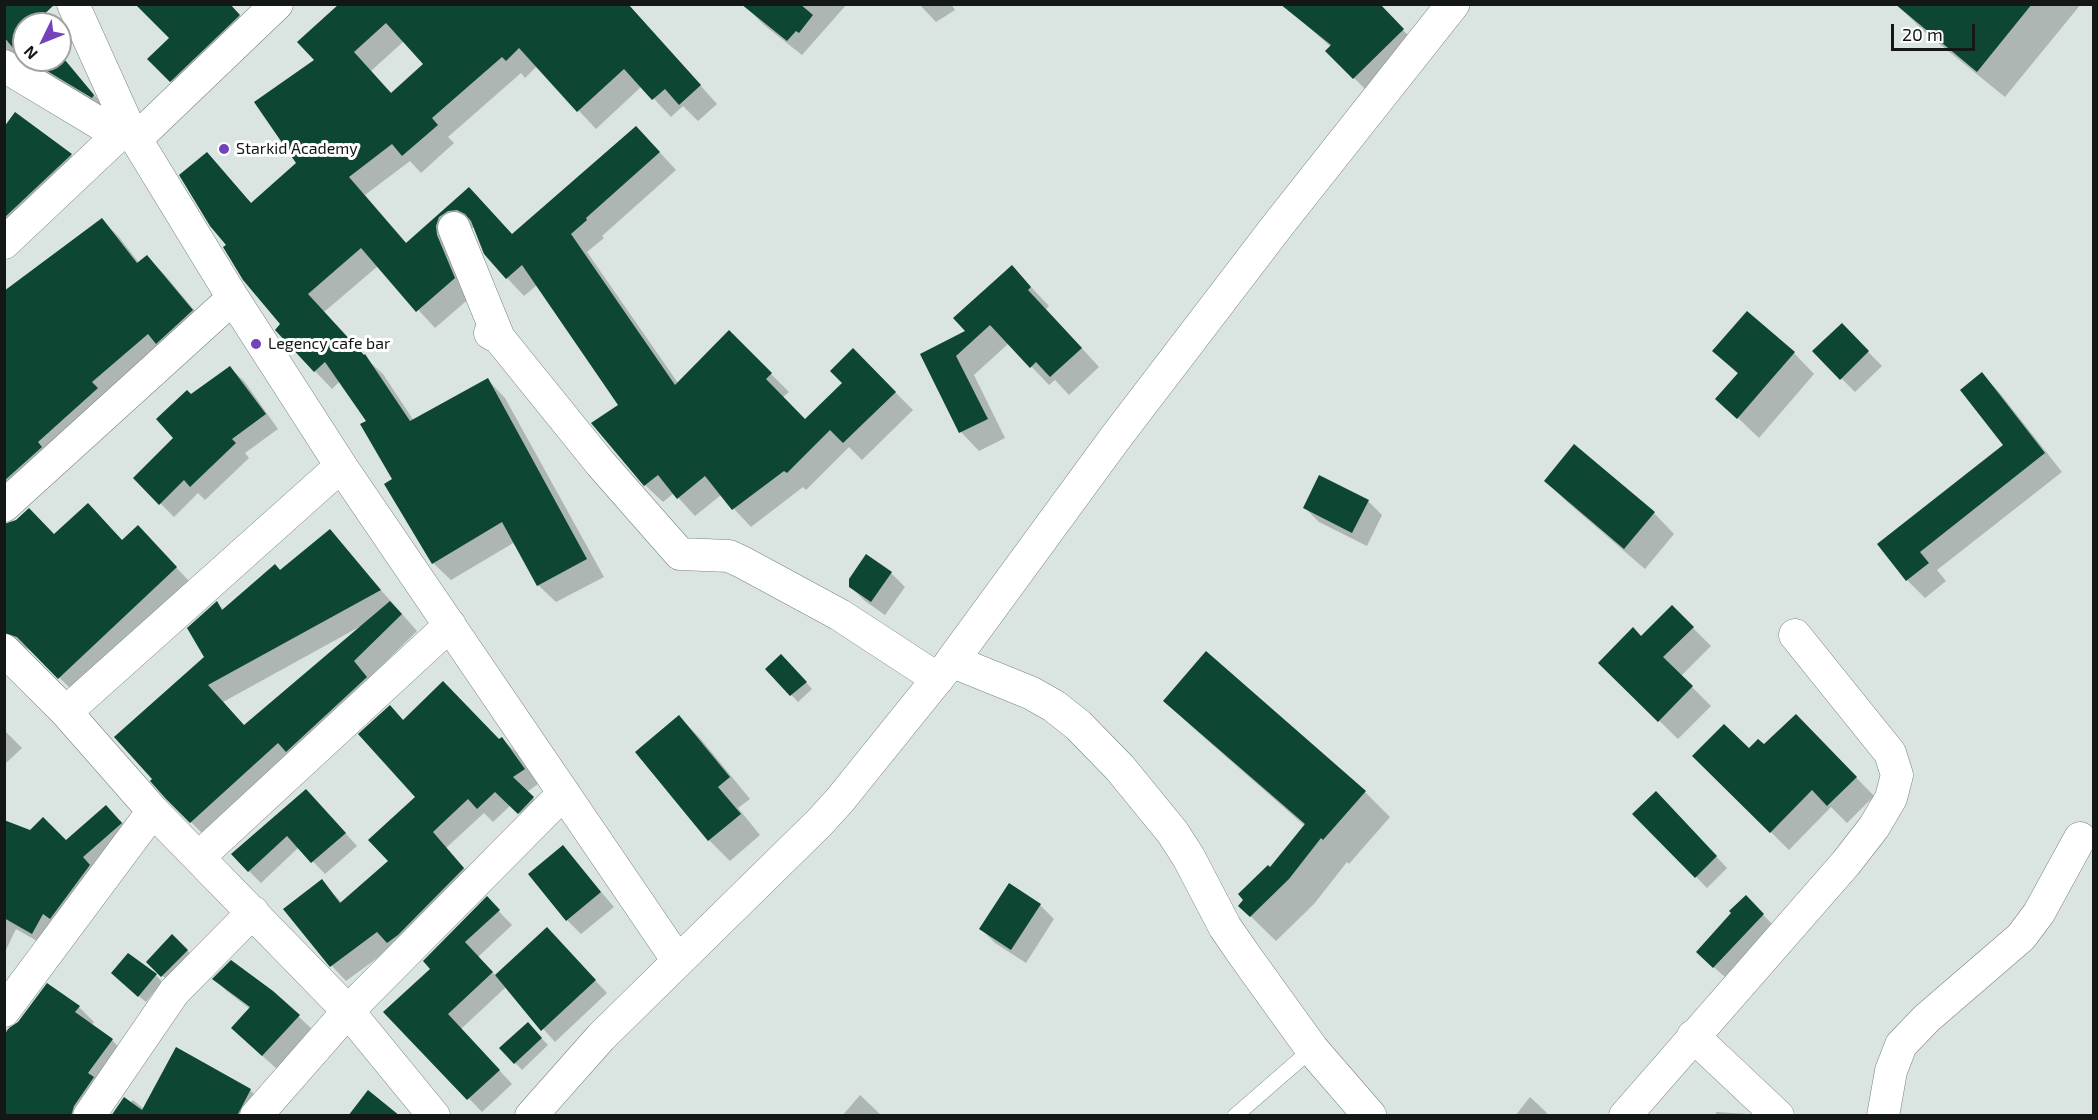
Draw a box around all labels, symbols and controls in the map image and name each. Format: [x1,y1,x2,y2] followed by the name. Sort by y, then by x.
[12,12,72,72] north arrow
[1894,12,1978,50] scale bar
[1902,23,1943,45] text: 20 m
[19,43,41,64] text: N
[236,139,358,159] place label: Starkid Academy
[217,142,231,156] marker: Starkid Academy
[268,334,390,354] place label: Legency cafe bar
[249,337,263,351] marker: Legency cafe bar

